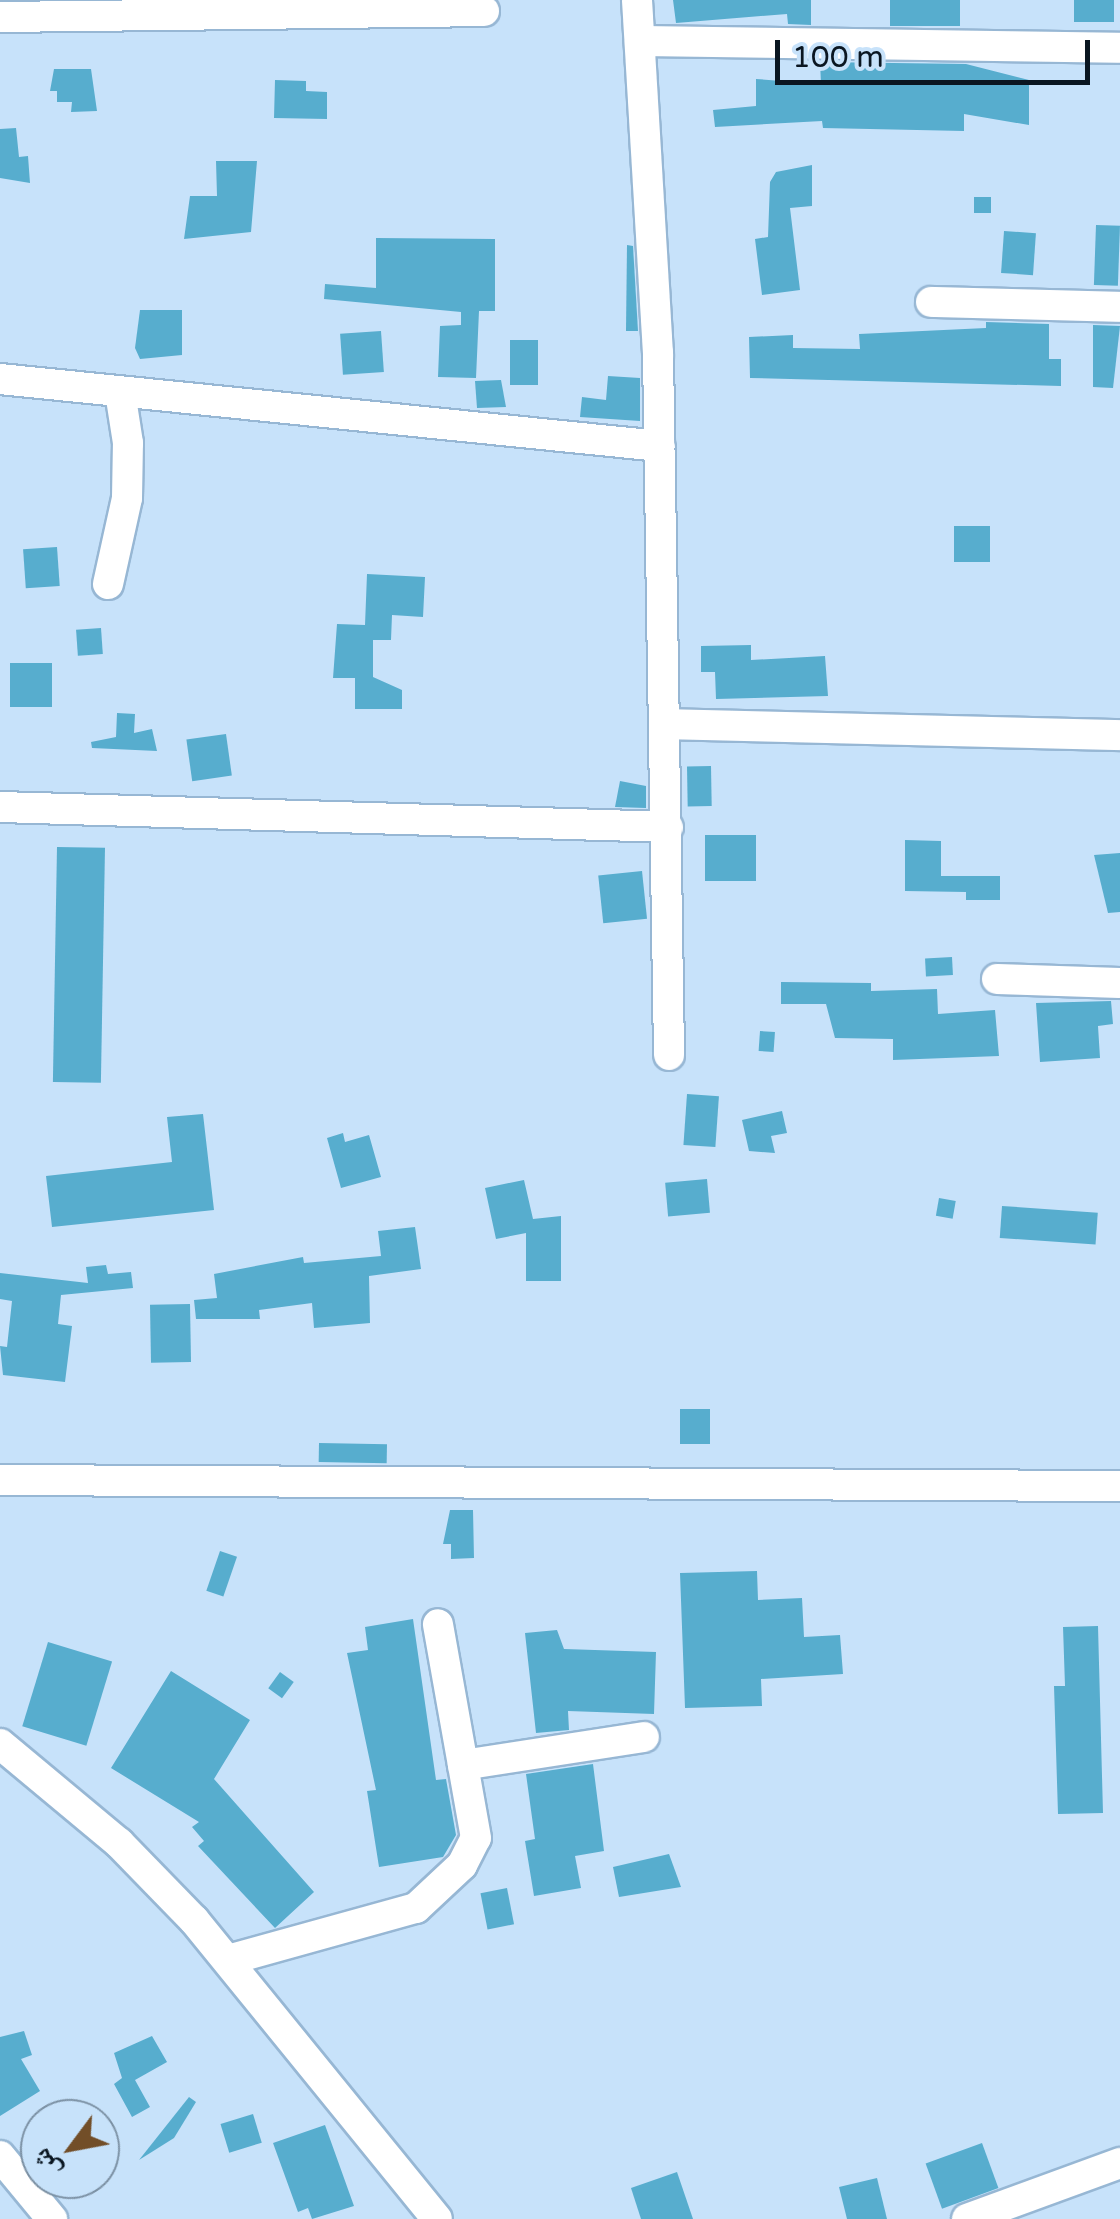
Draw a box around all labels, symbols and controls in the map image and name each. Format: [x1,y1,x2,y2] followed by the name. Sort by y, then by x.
[780,20,1095,82] scale bar
[792,39,884,76] text: 100 m
[20,2099,120,2199] north arrow
[24,2142,69,2185] text: ش

